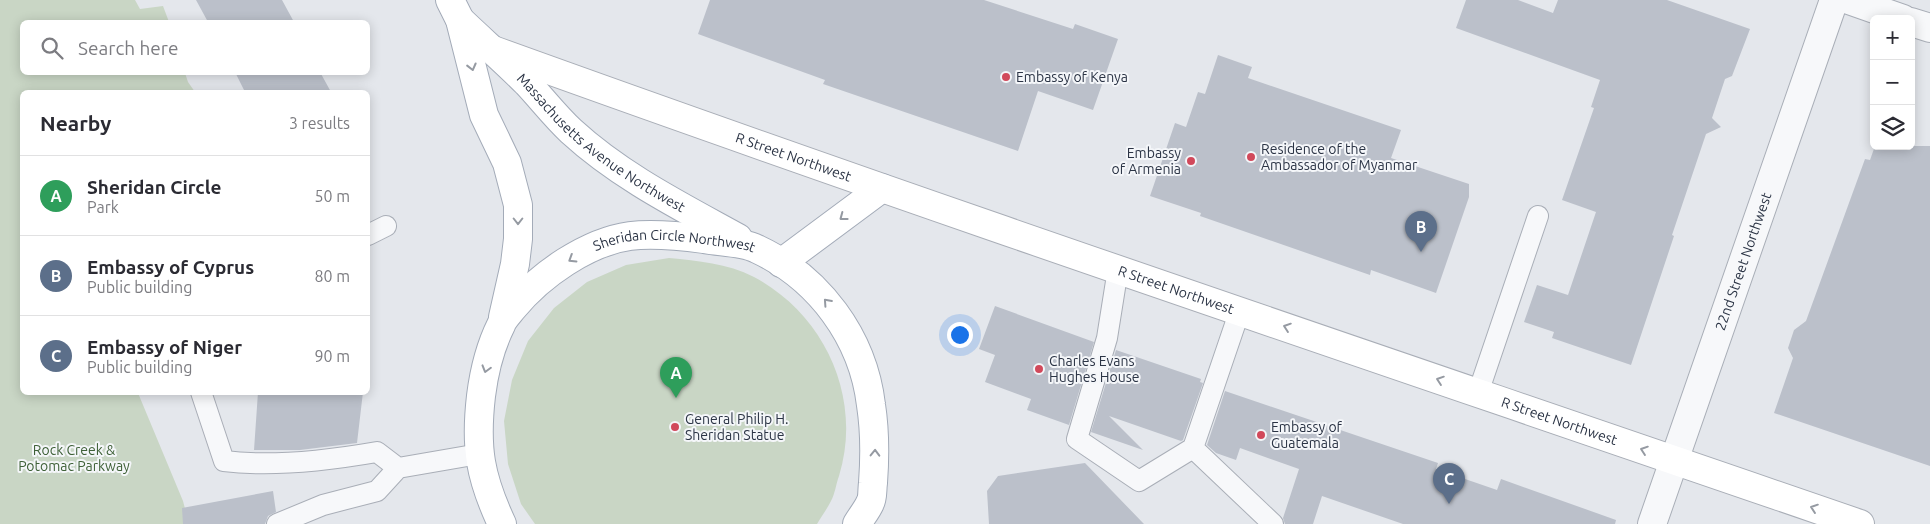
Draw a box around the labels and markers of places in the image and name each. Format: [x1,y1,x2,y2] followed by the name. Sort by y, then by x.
[1016,69,1128,85] place label: Embassy of Kenya
[1000,71,1012,83] marker: Embassy of Kenya
[1261,141,1418,173] place label: Residence of the Ambassador of Myanmar
[1111,145,1181,177] place label: Embassy of Armenia
[1245,151,1257,163] marker: Residence of the Ambassador of Myanmar
[1185,155,1197,167] marker: Embassy of Armenia
[1405,211,1437,252] pin: B
[1049,353,1140,385] place label: Charles Evans Hughes House
[660,357,692,398] pin: A
[1033,363,1045,375] marker: Charles Evans Hughes House
[685,411,789,443] place label: General Philip H. Sheridan Statue
[1271,419,1343,451] place label: Embassy of Guatemala
[669,421,681,433] marker: General Philip H. Sheridan Statue
[1255,429,1267,441] marker: Embassy of Guatemala
[1433,463,1465,504] pin: C

